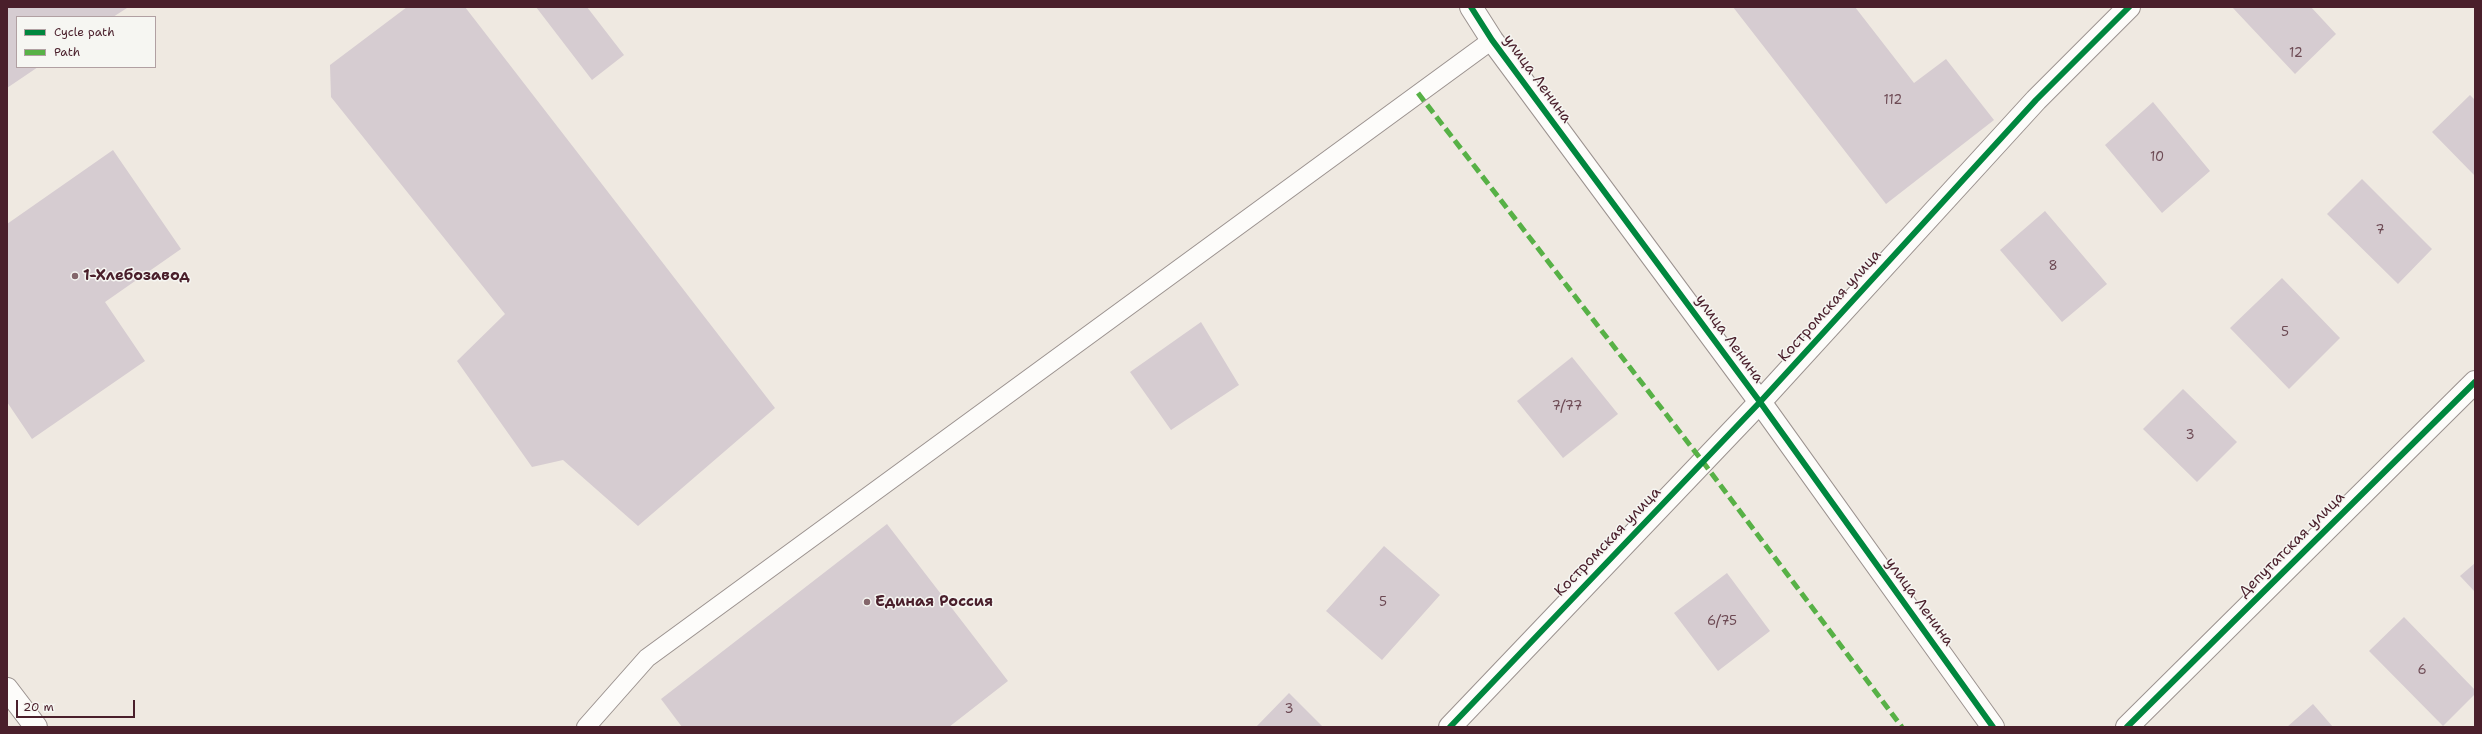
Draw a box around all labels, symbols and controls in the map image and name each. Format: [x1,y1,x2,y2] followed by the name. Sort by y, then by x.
[16,16,156,68] legend
[54,24,115,40] text: Cycle path
[1499,31,1575,127] street label: улица Ленина
[54,44,80,60] text: Path
[2289,46,2303,62] house number: 12
[1884,93,1902,109] house number: 112
[2150,150,2164,166] house number: 10
[2375,223,2385,239] house number: 7
[1775,246,1885,366] street label: Костромская улица
[2048,259,2058,275] house number: 8
[83,267,190,285] place label: 1-Хлебозавод
[70,271,80,281] marker: 1-Хлебозавод
[1691,291,1767,387] street label: улица Ленина
[2281,325,2289,341] house number: 5
[1552,399,1582,415] house number: 7/77
[2185,428,2195,444] house number: 3
[1551,484,1665,600] street label: Костромская улица
[2235,488,2349,602] street label: Депутатская улица
[1881,554,1957,650] street label: улица Ленина
[875,593,993,611] place label: Единая Россия
[1379,595,1387,611] house number: 5
[862,597,872,607] marker: Единая Россия
[1707,614,1737,630] house number: 6/75
[2417,663,2427,679] house number: 6
[18,692,137,718] scale bar
[23,699,54,715] text: 20 m
[1284,702,1294,718] house number: 3

